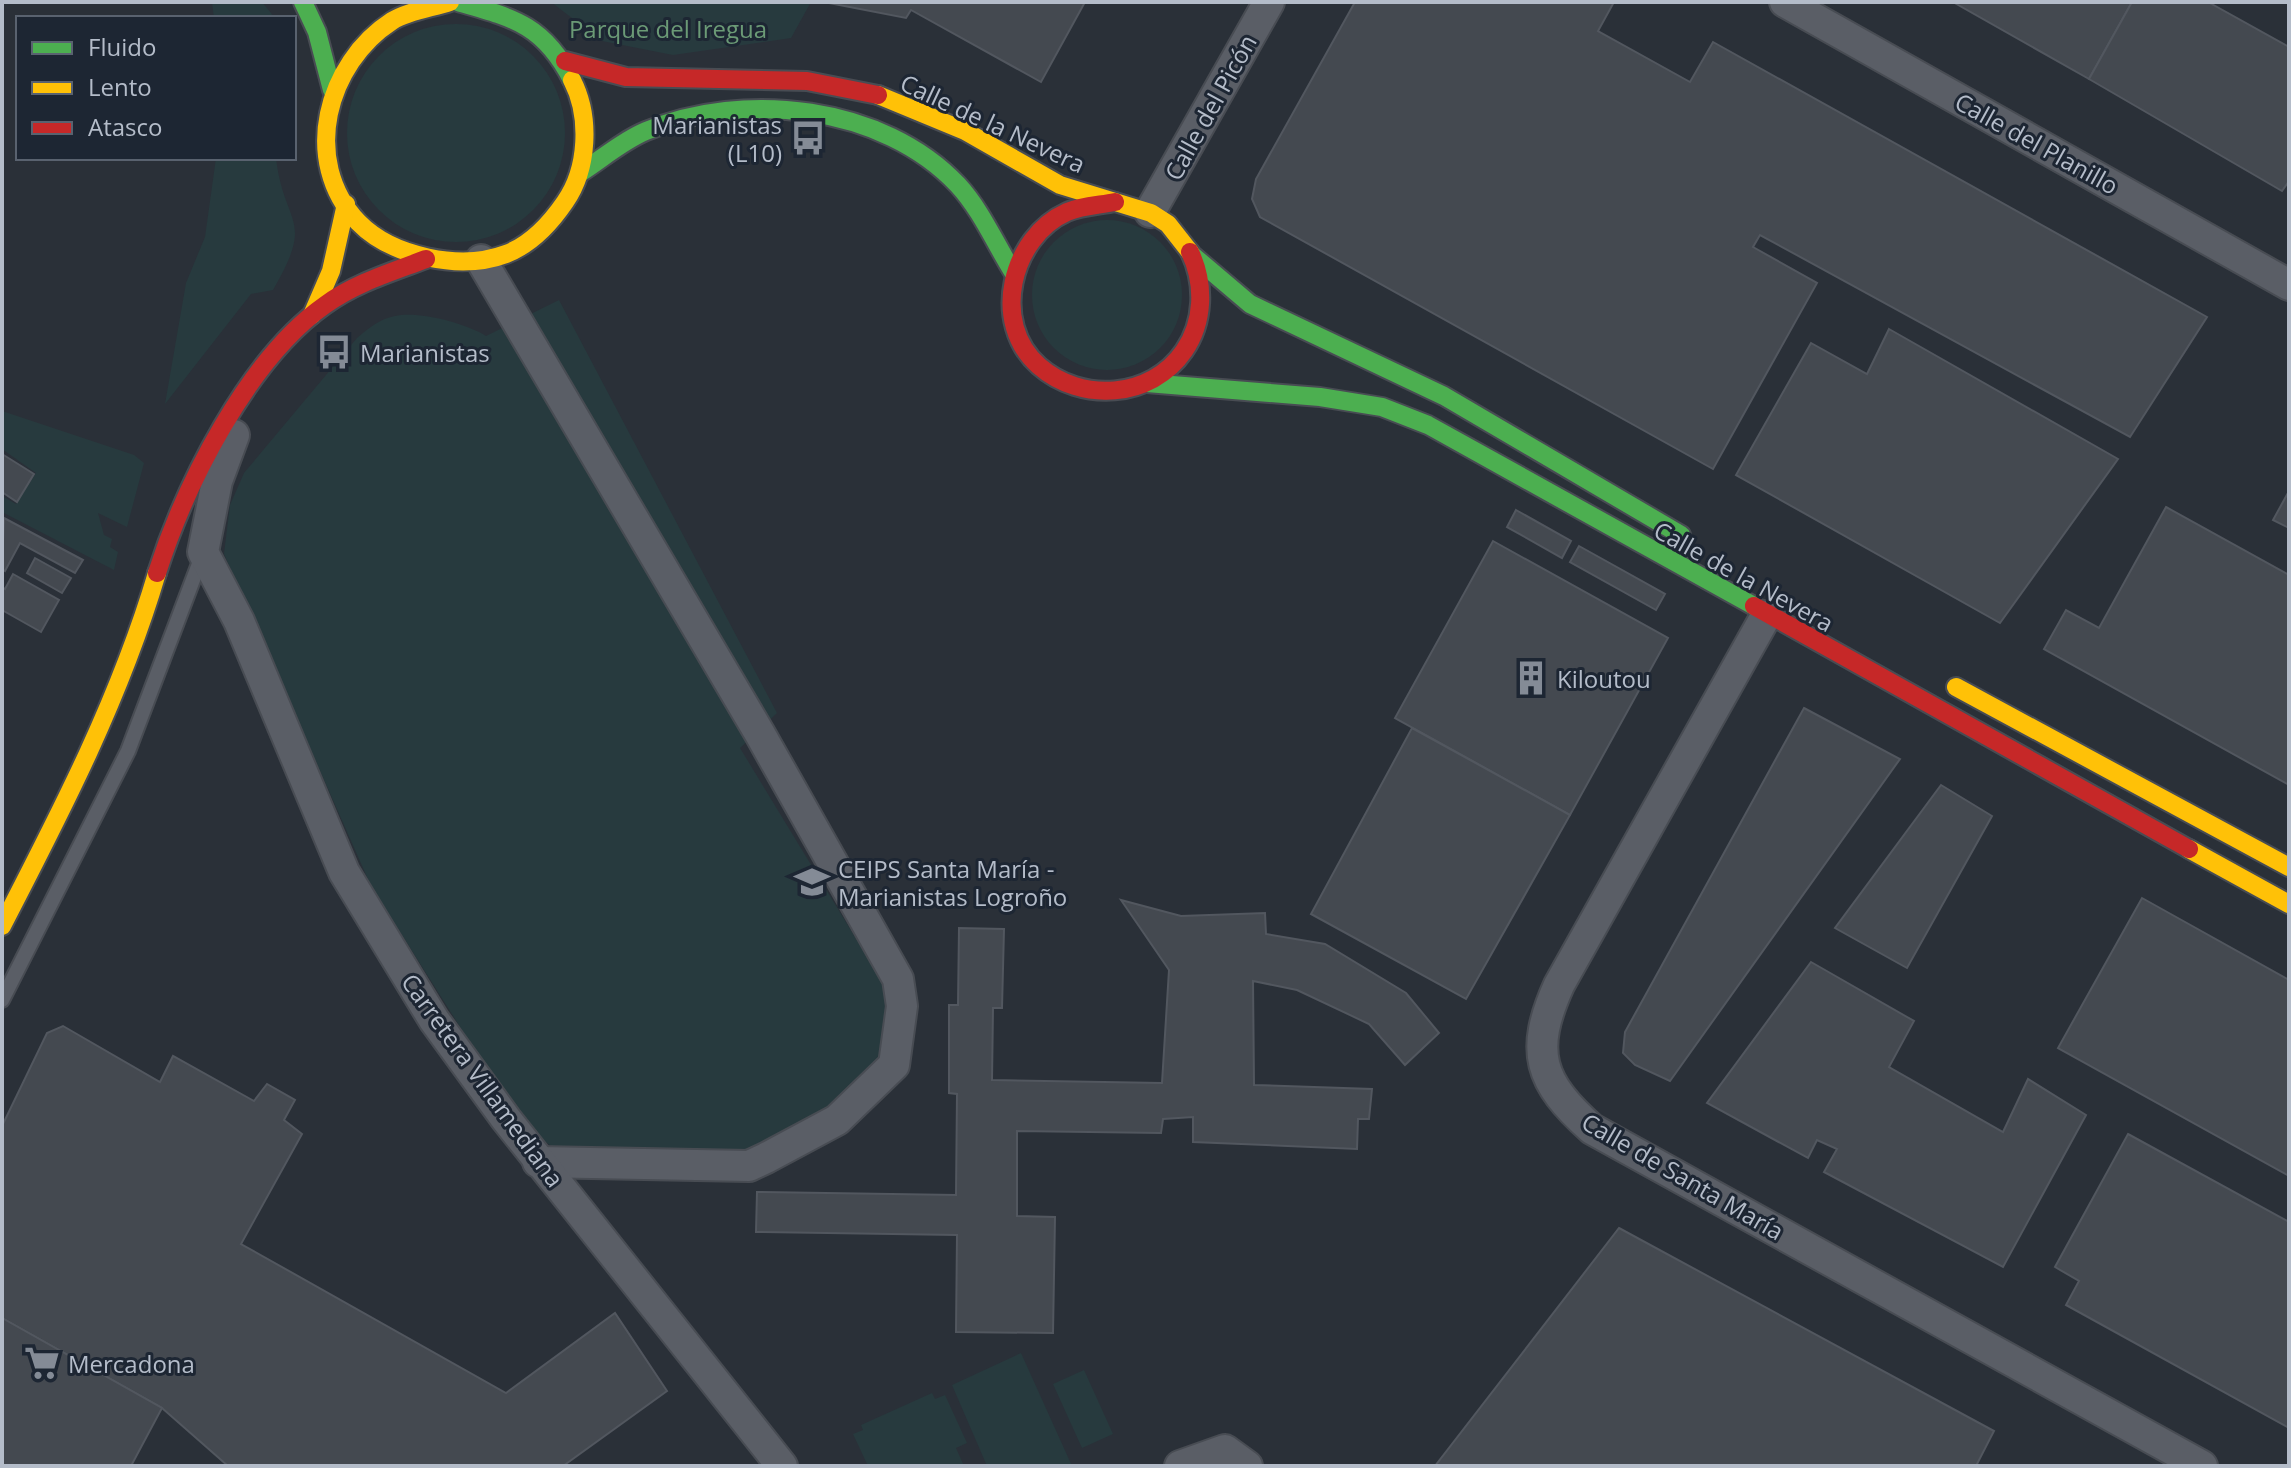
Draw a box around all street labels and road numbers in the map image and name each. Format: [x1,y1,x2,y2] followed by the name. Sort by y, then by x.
[1156,28,1264,186] street label: Calle del Picón
[895,66,1091,180] street label: Calle de la Nevera
[1949,84,2125,202] street label: Calle del Planillo
[1648,513,1840,639] street label: Calle de la Nevera
[394,967,572,1193] street label: Carretera Villamediana
[1576,1105,1790,1247] street label: Calle de Santa María

